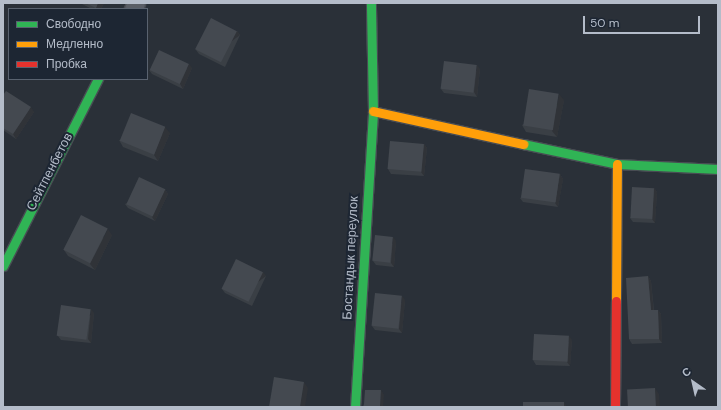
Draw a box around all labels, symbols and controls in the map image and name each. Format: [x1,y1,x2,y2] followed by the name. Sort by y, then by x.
[8,8,148,80] legend
[585,8,702,34] scale bar
[590,15,619,31] text: 50 m
[46,16,101,32] text: Свободно
[46,36,103,52] text: Медленно
[46,56,87,72] text: Пробка
[24,130,76,214] street label: Сейтпенбетов
[340,196,362,320] street label: Бостандык переулок
[673,362,713,402] north arrow
[679,364,693,380] text: С

